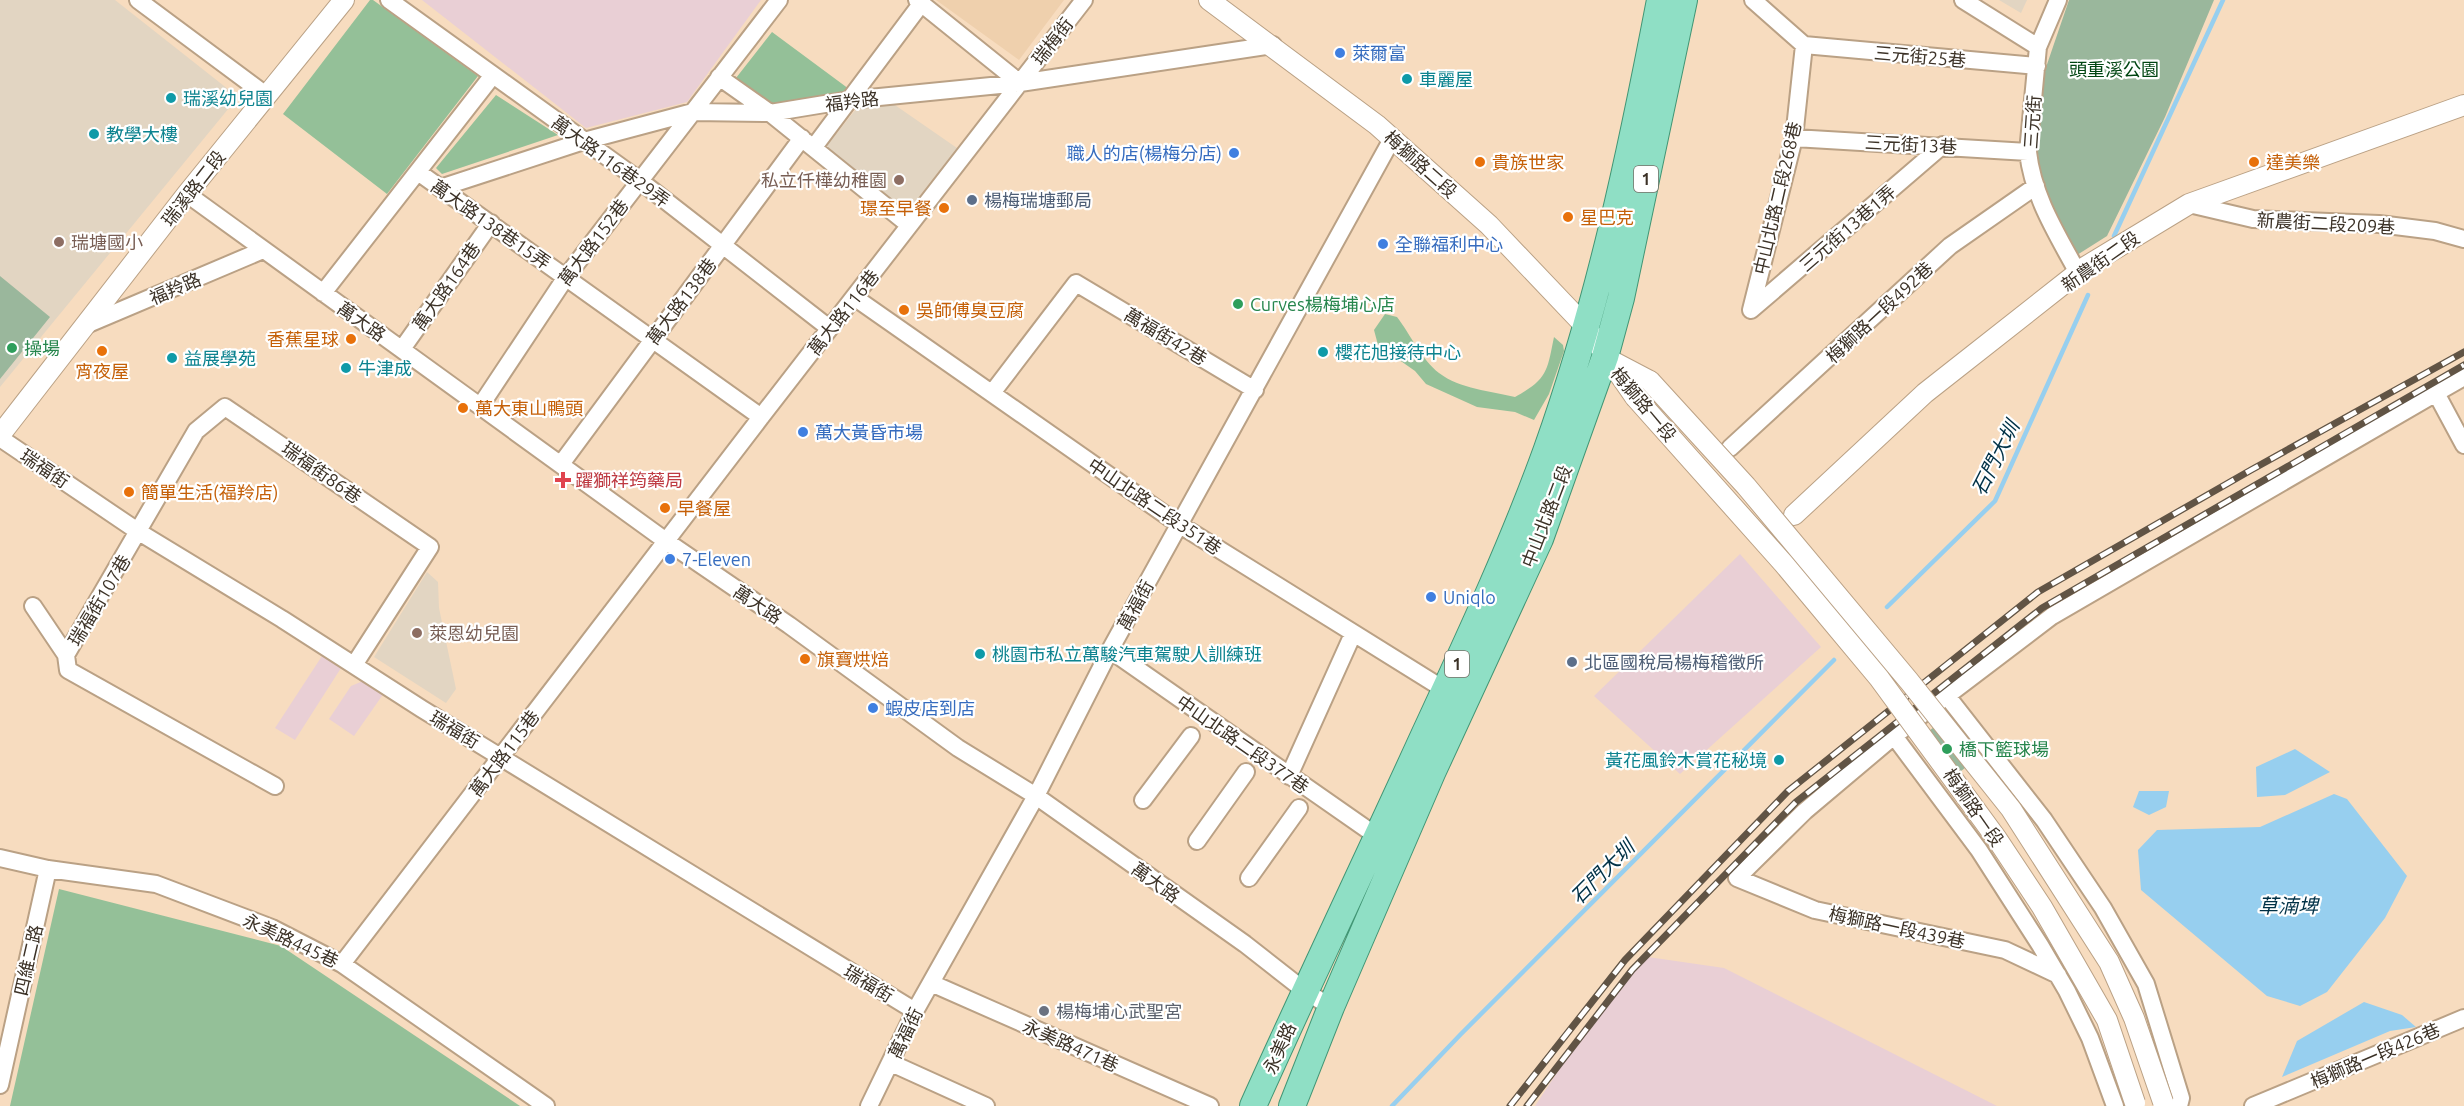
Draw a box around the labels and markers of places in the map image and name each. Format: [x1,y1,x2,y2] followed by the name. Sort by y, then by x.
[1352,43,1406,63] place label: 萊爾富
[1333,46,1347,60] marker: 萊爾富
[1419,69,1473,89] place label: 車麗屋
[1400,72,1414,86] marker: 車麗屋
[183,88,273,108] place label: 瑞溪幼兒園
[164,91,178,105] marker: 瑞溪幼兒園
[106,124,178,144] place label: 教學大樓
[87,127,101,141] marker: 教學大樓
[1067,143,1222,164] place label: 職人的店(楊梅分店)
[1227,146,1241,160] marker: 職人的店(楊梅分店)
[1492,152,1564,172] place label: 貴族世家
[2266,152,2320,172] place label: 達美樂
[1473,155,1487,169] marker: 貴族世家
[2247,155,2261,169] marker: 達美樂
[761,170,887,190] place label: 私立仟樺幼稚園
[892,173,906,187] marker: 私立仟樺幼稚園
[984,190,1092,210] place label: 楊梅瑞塘郵局
[965,193,979,207] marker: 楊梅瑞塘郵局
[860,198,932,218] place label: 璟至早餐
[937,201,951,215] marker: 璟至早餐
[1580,207,1634,227] place label: 星巴克
[1561,210,1575,224] marker: 星巴克
[71,232,143,252] place label: 瑞塘國小
[1395,234,1503,254] place label: 全聯福利中心
[52,235,66,249] marker: 瑞塘國小
[1376,237,1390,251] marker: 全聯福利中心
[1250,294,1395,314] place label: Curves楊梅埔心店
[1231,297,1245,311] marker: Curves楊梅埔心店
[916,300,1024,320] place label: 吳師傅臭豆腐
[897,303,911,317] marker: 吳師傅臭豆腐
[267,329,339,349] place label: 香蕉星球
[344,332,358,346] marker: 香蕉星球
[24,338,60,358] place label: 操場
[5,341,19,355] marker: 操場
[1335,342,1461,362] place label: 櫻花旭接待中心
[95,344,109,358] marker: 宵夜屋
[1316,345,1330,359] marker: 櫻花旭接待中心
[184,348,256,368] place label: 益展學苑
[165,351,179,365] marker: 益展學苑
[358,358,412,378] place label: 牛津成
[75,361,129,381] place label: 宵夜屋
[339,361,353,375] marker: 牛津成
[475,398,583,418] place label: 萬大東山鴨頭
[456,401,470,415] marker: 萬大東山鴨頭
[815,422,923,442] place label: 萬大黃昏市場
[796,425,810,439] marker: 萬大黃昏市場
[575,470,683,490] place label: 躍獅祥筠藥局
[556,473,570,487] marker: 躍獅祥筠藥局
[141,482,278,503] place label: 簡單生活(福羚店)
[122,485,136,499] marker: 簡單生活(福羚店)
[677,498,731,518] place label: 早餐屋
[658,501,672,515] marker: 早餐屋
[682,549,751,569] place label: 7-Eleven
[663,552,677,566] marker: 7-Eleven
[1443,587,1496,607] place label: Uniqlo
[1424,590,1438,604] marker: Uniqlo
[429,623,519,643] place label: 萊恩幼兒園
[410,626,424,640] marker: 萊恩幼兒園
[992,644,1262,664] place label: 桃園市私立萬駿汽車駕駛人訓練班
[973,647,987,661] marker: 桃園市私立萬駿汽車駕駛人訓練班
[817,649,889,669] place label: 旗寶烘焙
[798,652,812,666] marker: 旗寶烘焙
[1584,652,1764,672] place label: 北區國稅局楊梅稽徵所
[1565,655,1579,669] marker: 北區國稅局楊梅稽徵所
[885,698,975,718] place label: 蝦皮店到店
[866,701,880,715] marker: 蝦皮店到店
[1959,739,2049,759] place label: 橋下籃球場
[1940,742,1954,756] marker: 橋下籃球場
[1605,750,1767,770] place label: 黃花風鈴木賞花秘境
[1772,753,1786,767] marker: 黃花風鈴木賞花秘境
[1056,1001,1182,1021] place label: 楊梅埔心武聖宮
[1037,1004,1051,1018] marker: 楊梅埔心武聖宮

